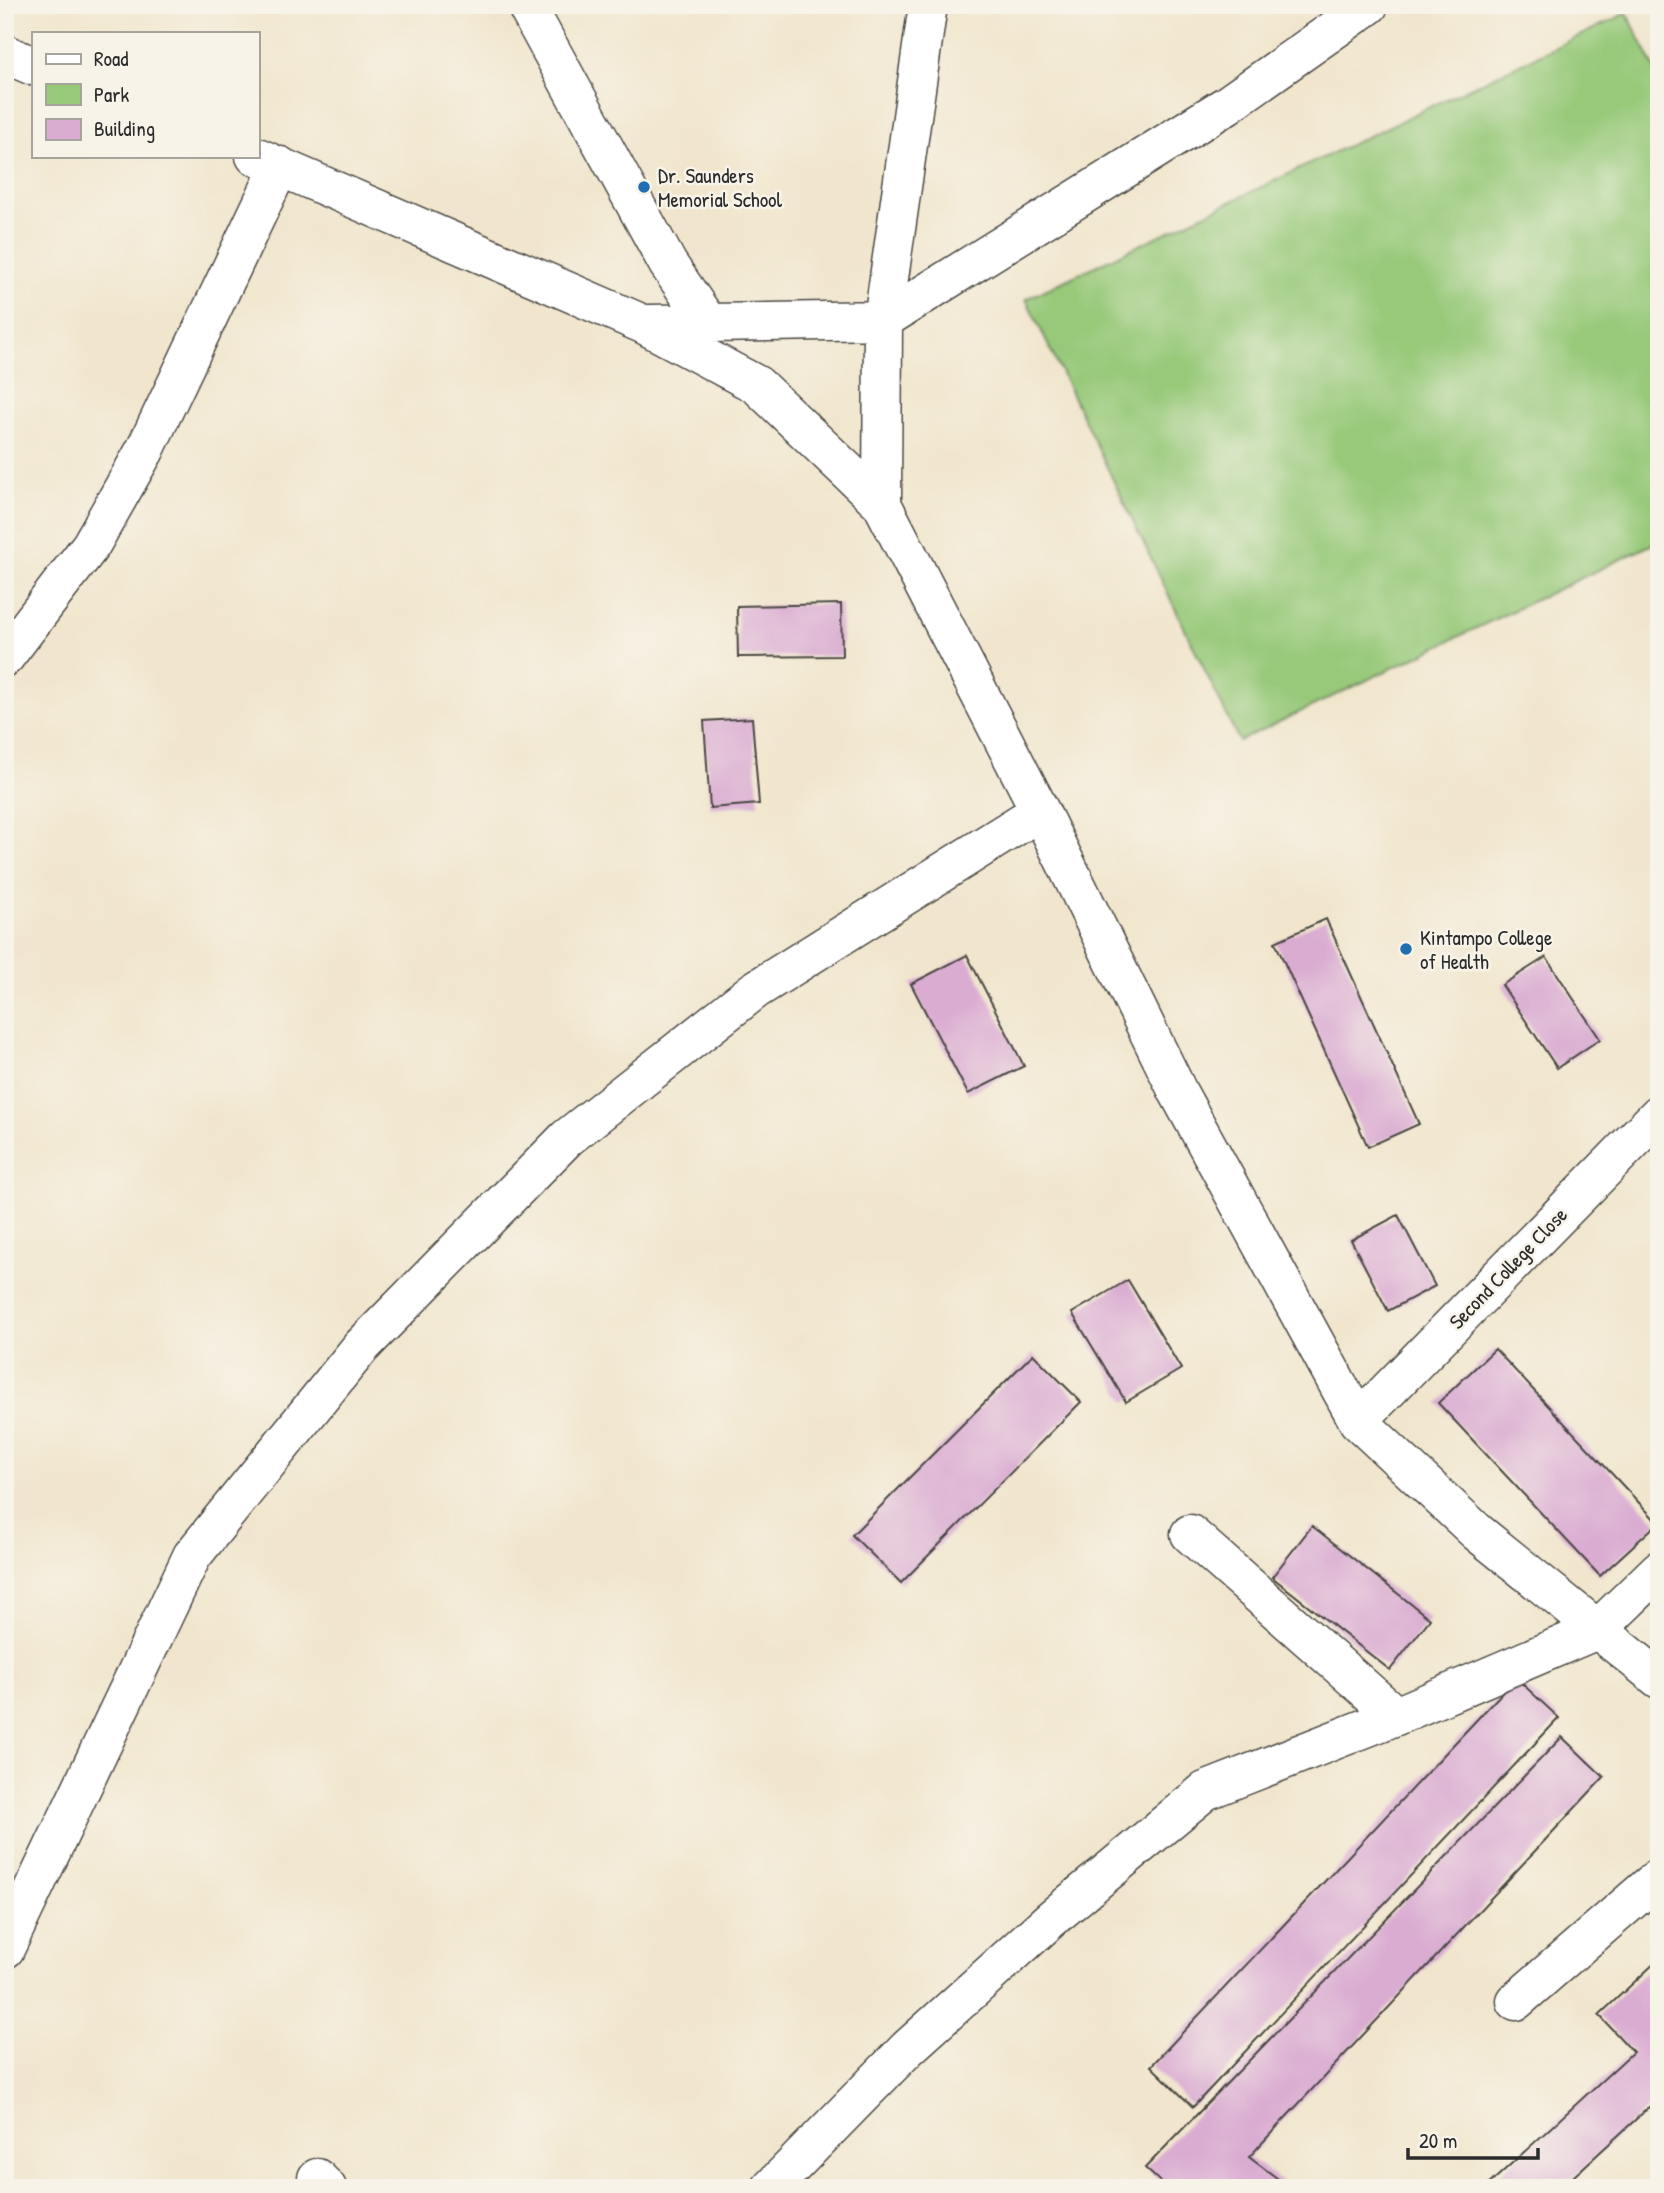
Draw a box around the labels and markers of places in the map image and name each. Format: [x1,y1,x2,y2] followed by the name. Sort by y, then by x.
[658,161,783,214] place label: Dr. Saunders Memorial School
[636,179,652,195] marker: Dr. Saunders Memorial School
[1420,923,1552,976] place label: Kintampo College of Health
[1398,941,1414,957] marker: Kintampo College of Health

